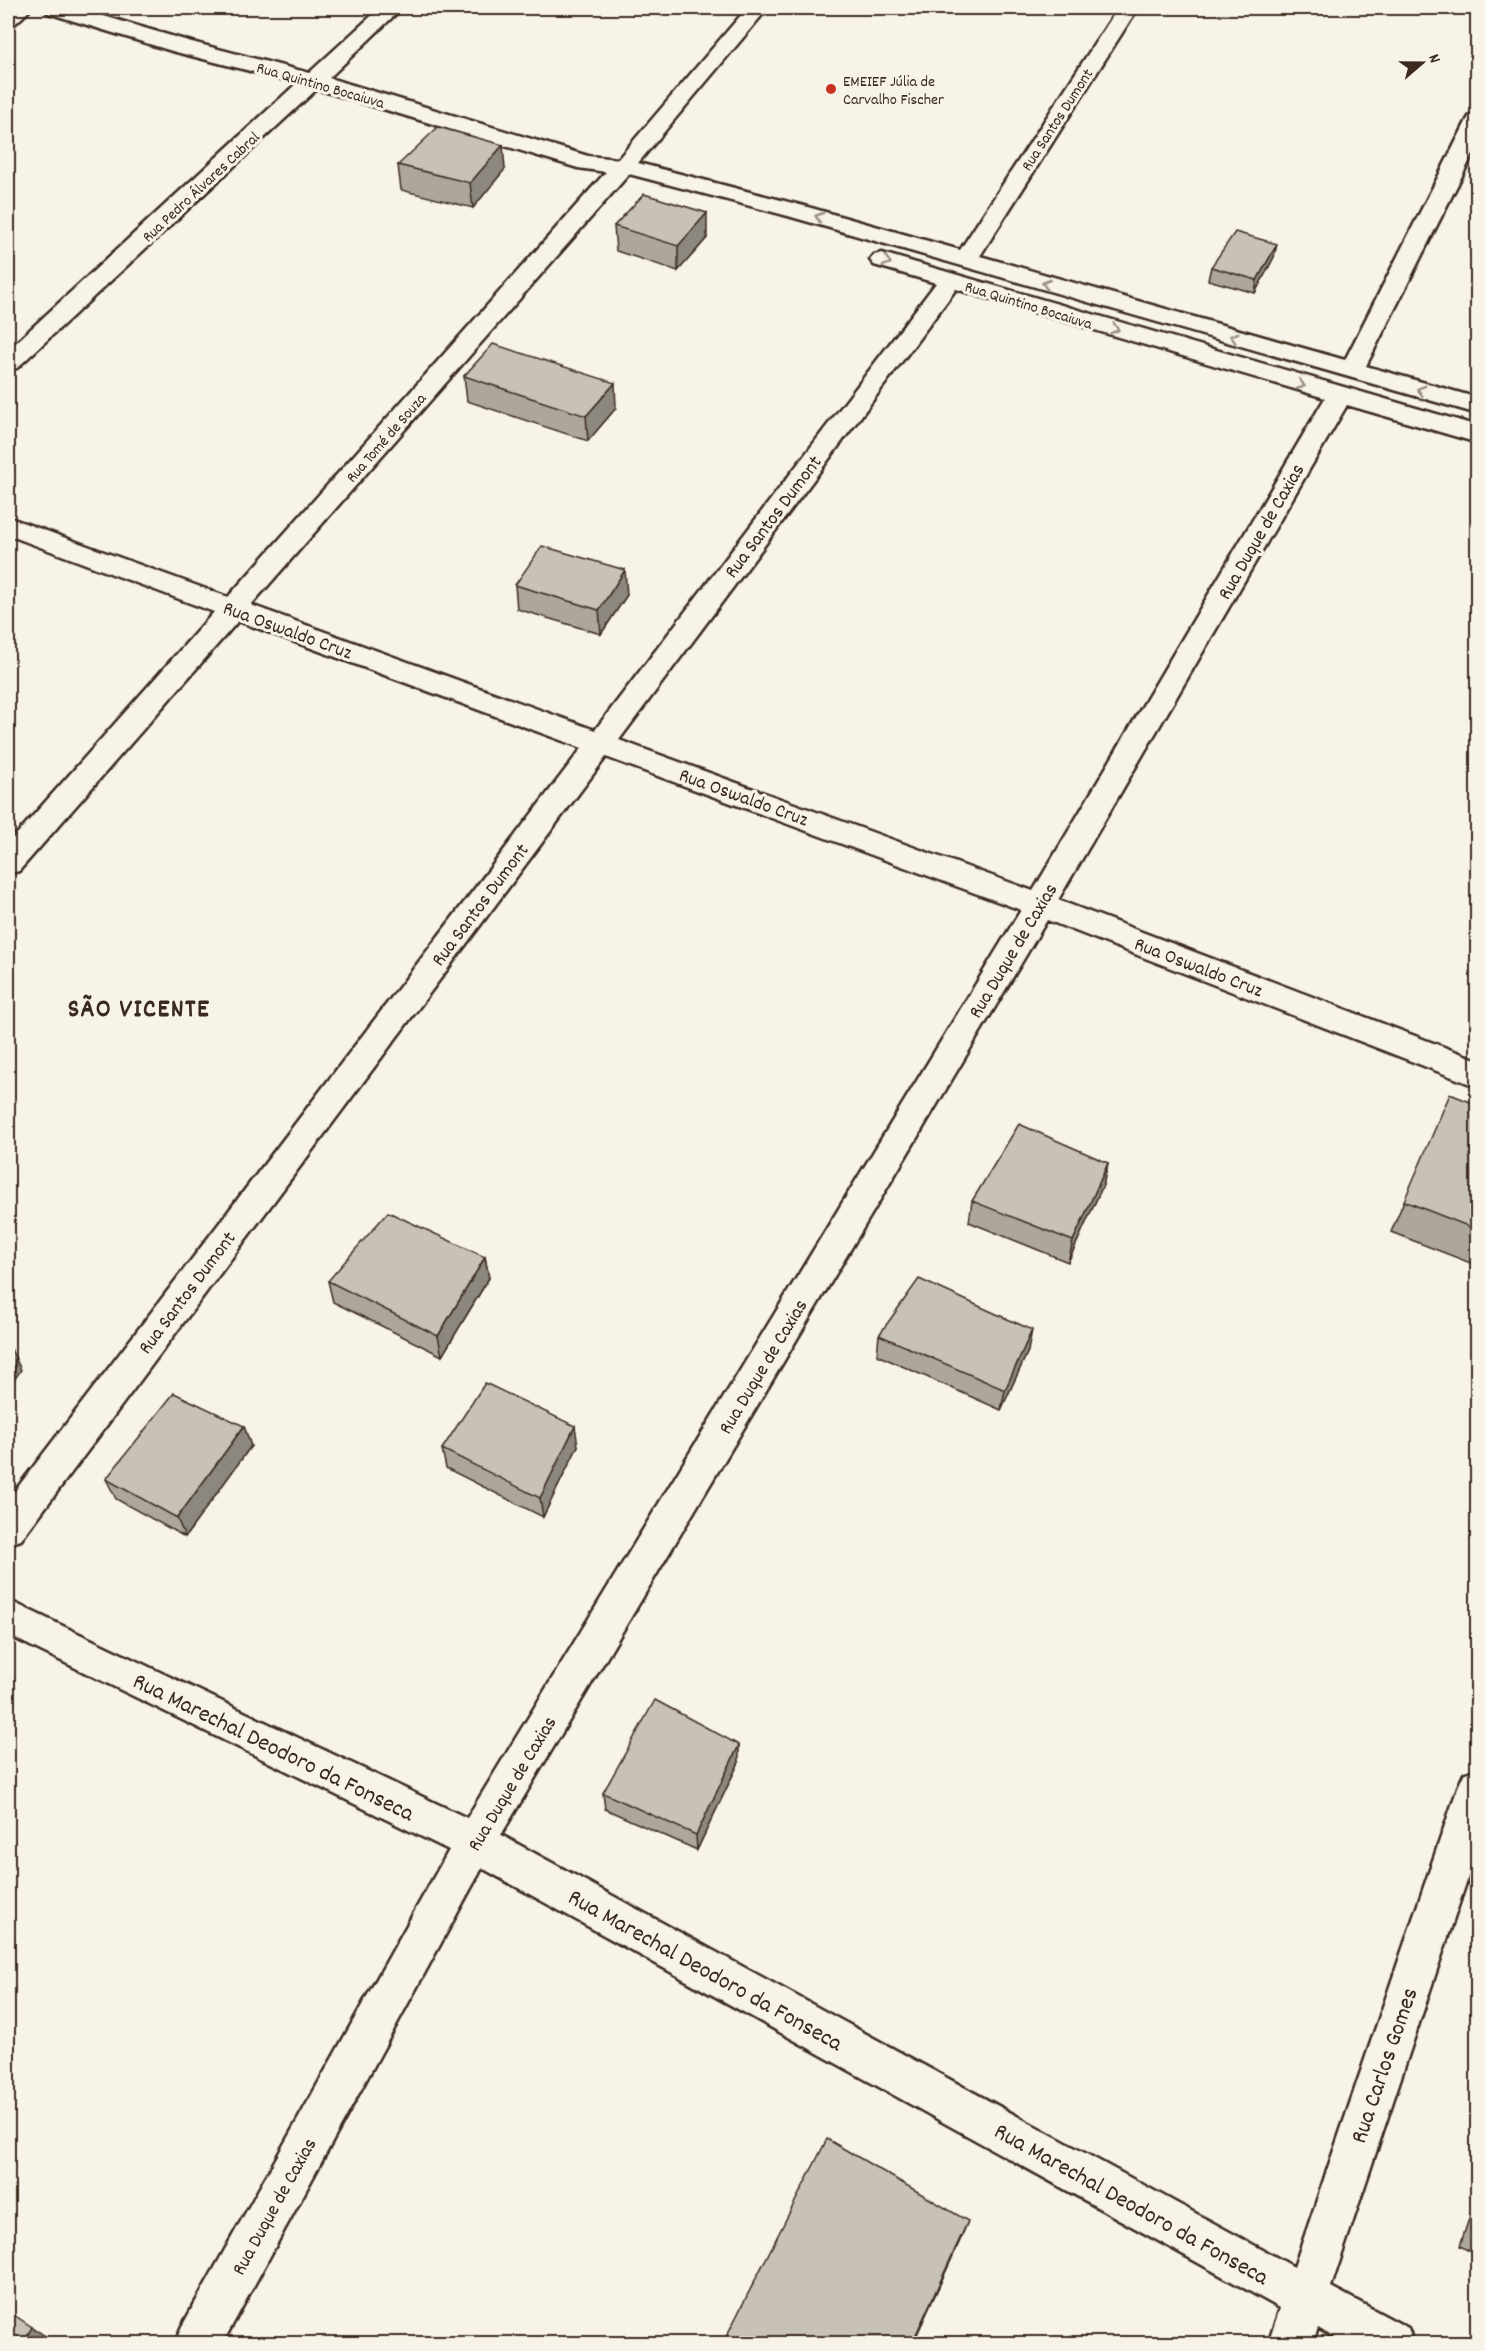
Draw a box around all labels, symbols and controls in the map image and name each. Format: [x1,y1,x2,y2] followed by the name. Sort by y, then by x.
[1392,33,1452,93] north arrow
[1422,51,1446,66] text: N
[254,57,387,116] street label: Rua Quintino Bocaiuva
[1016,65,1100,176] street label: Rua Santos Dumont
[843,71,944,112] place label: EMEIEF Júlia de Carvalho Fischer
[824,82,838,96] marker: EMEIEF Júlia de Carvalho Fischer
[138,127,266,249] street label: Rua Pedro Álvares Cabral
[814,212,825,224] one-way arrow
[882,254,892,267] one-way arrow
[962,276,1095,337] street label: Rua Quintino Bocaiuva
[1041,279,1052,291] one-way arrow
[1109,322,1119,334] one-way arrow
[1229,332,1240,344] one-way arrow
[1296,378,1306,390] one-way arrow
[1416,385,1427,397] one-way arrow
[341,388,433,489] street label: Rua Tomé de Souza
[719,451,830,585] street label: Rua Santos Dumont
[1212,459,1313,606] street label: Rua Duque de Caxias
[218,595,356,668] street label: Rua Oswaldo Cruz
[674,762,812,835] street label: Rua Oswaldo Cruz
[426,839,537,973] street label: Rua Santos Dumont
[963,879,1066,1024] street label: Rua Duque de Caxias
[1130,931,1267,1006] street label: Rua Oswaldo Cruz
[68,992,210,1029] district label: SÃO VICENTE
[133,1227,244,1361] street label: Rua Santos Dumont
[713,1295,816,1440] street label: Rua Duque de Caxias
[126,1666,420,1832] street label: Rua Marechal Deodoro da Fonseca
[462,1712,565,1857] street label: Rua Duque de Caxias
[561,1882,849,2062] street label: Rua Marechal Deodoro da Fonseca
[1343,1984,1428,2148] street label: Rua Carlos Gomes
[987,2116,1275,2296] street label: Rua Marechal Deodoro da Fonseca
[226,2134,325,2281] street label: Rua Duque de Caxias

